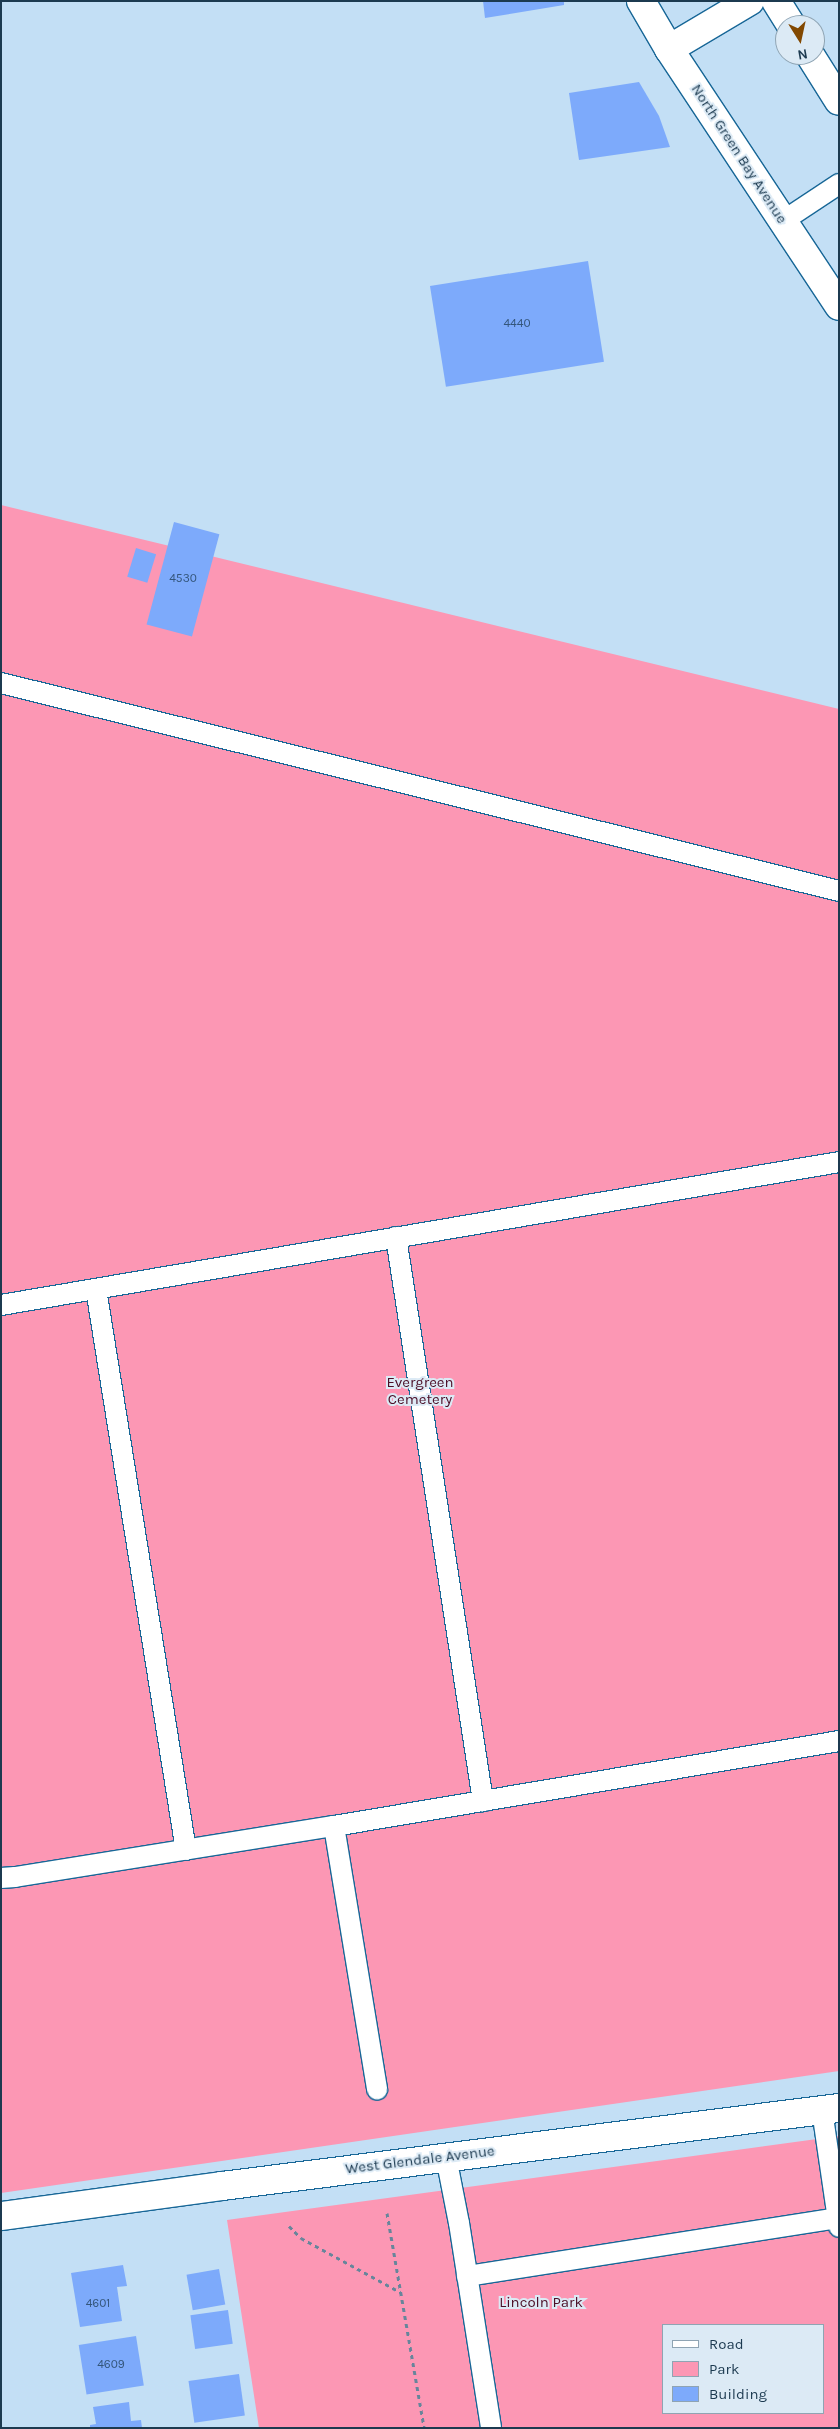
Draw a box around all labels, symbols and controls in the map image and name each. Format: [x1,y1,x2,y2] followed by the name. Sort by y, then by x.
[775,15,825,65] north arrow
[796,45,809,64] text: N
[687,81,791,227] street label: North Green Bay Avenue
[503,317,531,331] house number: 4440
[169,572,197,586] house number: 4530
[386,1373,454,1408] park label: Evergreen Cemetery
[344,2142,496,2178] street label: West Glendale Avenue
[499,2294,583,2312] park label: Lincoln Park
[86,2297,110,2311] house number: 4601
[662,2324,825,2414] legend
[709,2335,744,2353] text: Road
[97,2358,125,2372] house number: 4609
[709,2360,739,2378] text: Park
[709,2385,767,2403] text: Building

